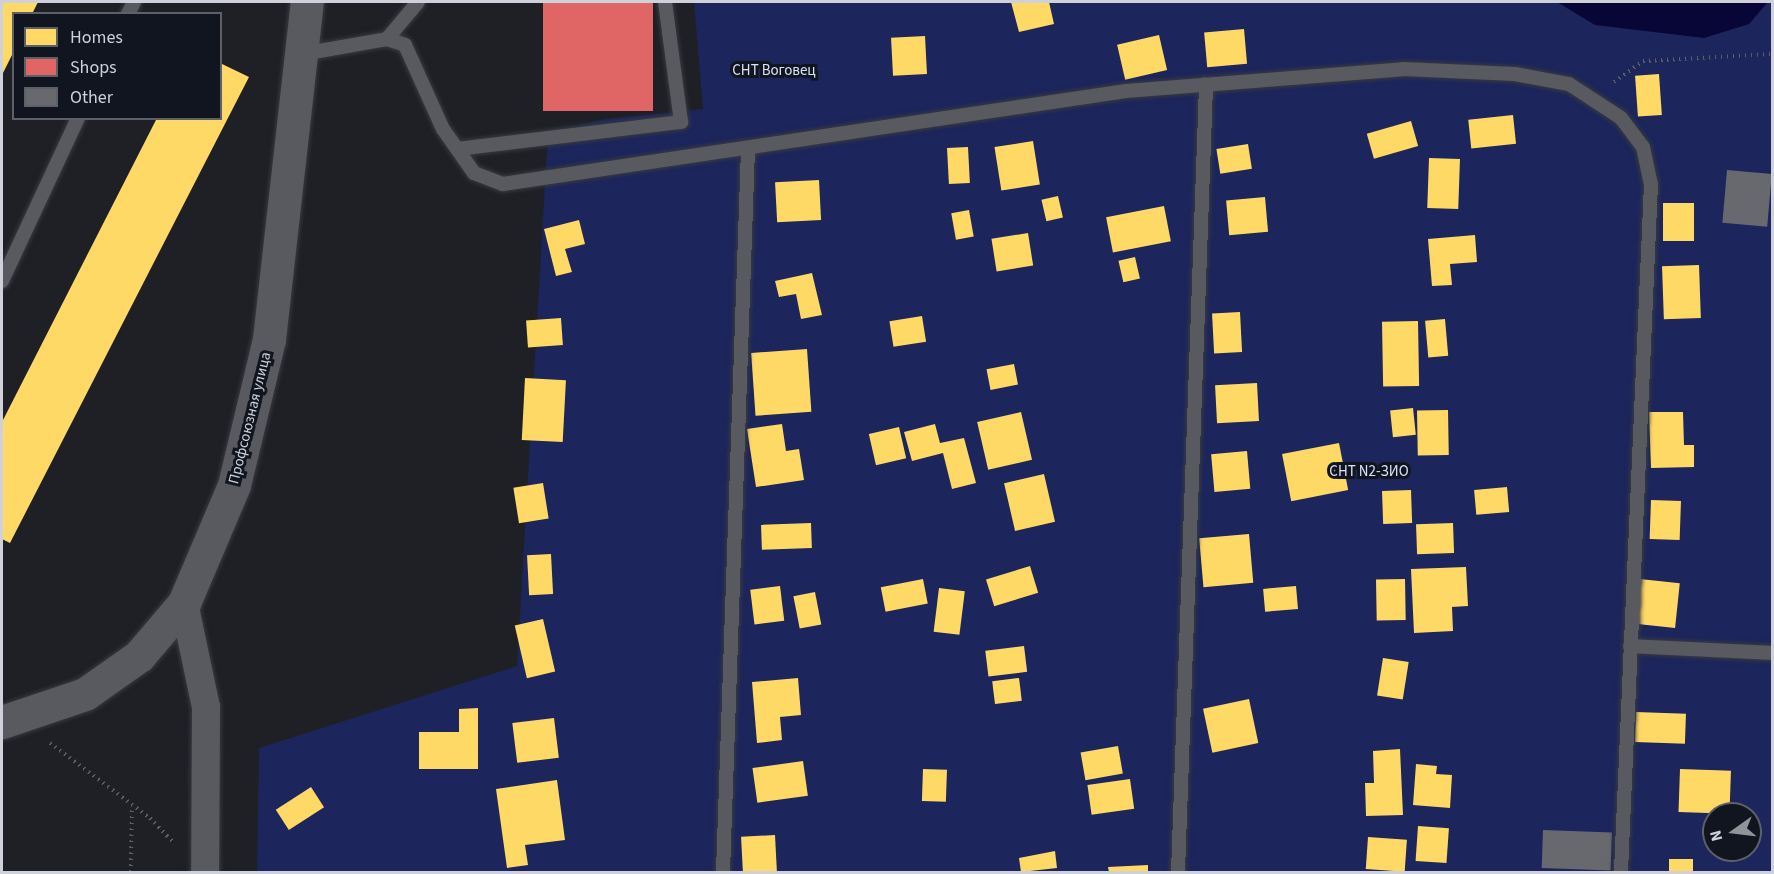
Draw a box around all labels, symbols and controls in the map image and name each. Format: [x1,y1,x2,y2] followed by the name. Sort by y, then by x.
[12,12,222,120] legend
[70,25,123,50] text: Homes
[70,55,117,80] text: Shops
[732,62,816,80] park label: СНТ Воговец
[70,85,113,110] text: Other
[225,350,275,486] street label: Профсоюзная улица
[1329,463,1409,481] park label: СНТ N2-ЗИО
[1702,802,1762,862] north arrow
[1705,828,1728,844] text: N

